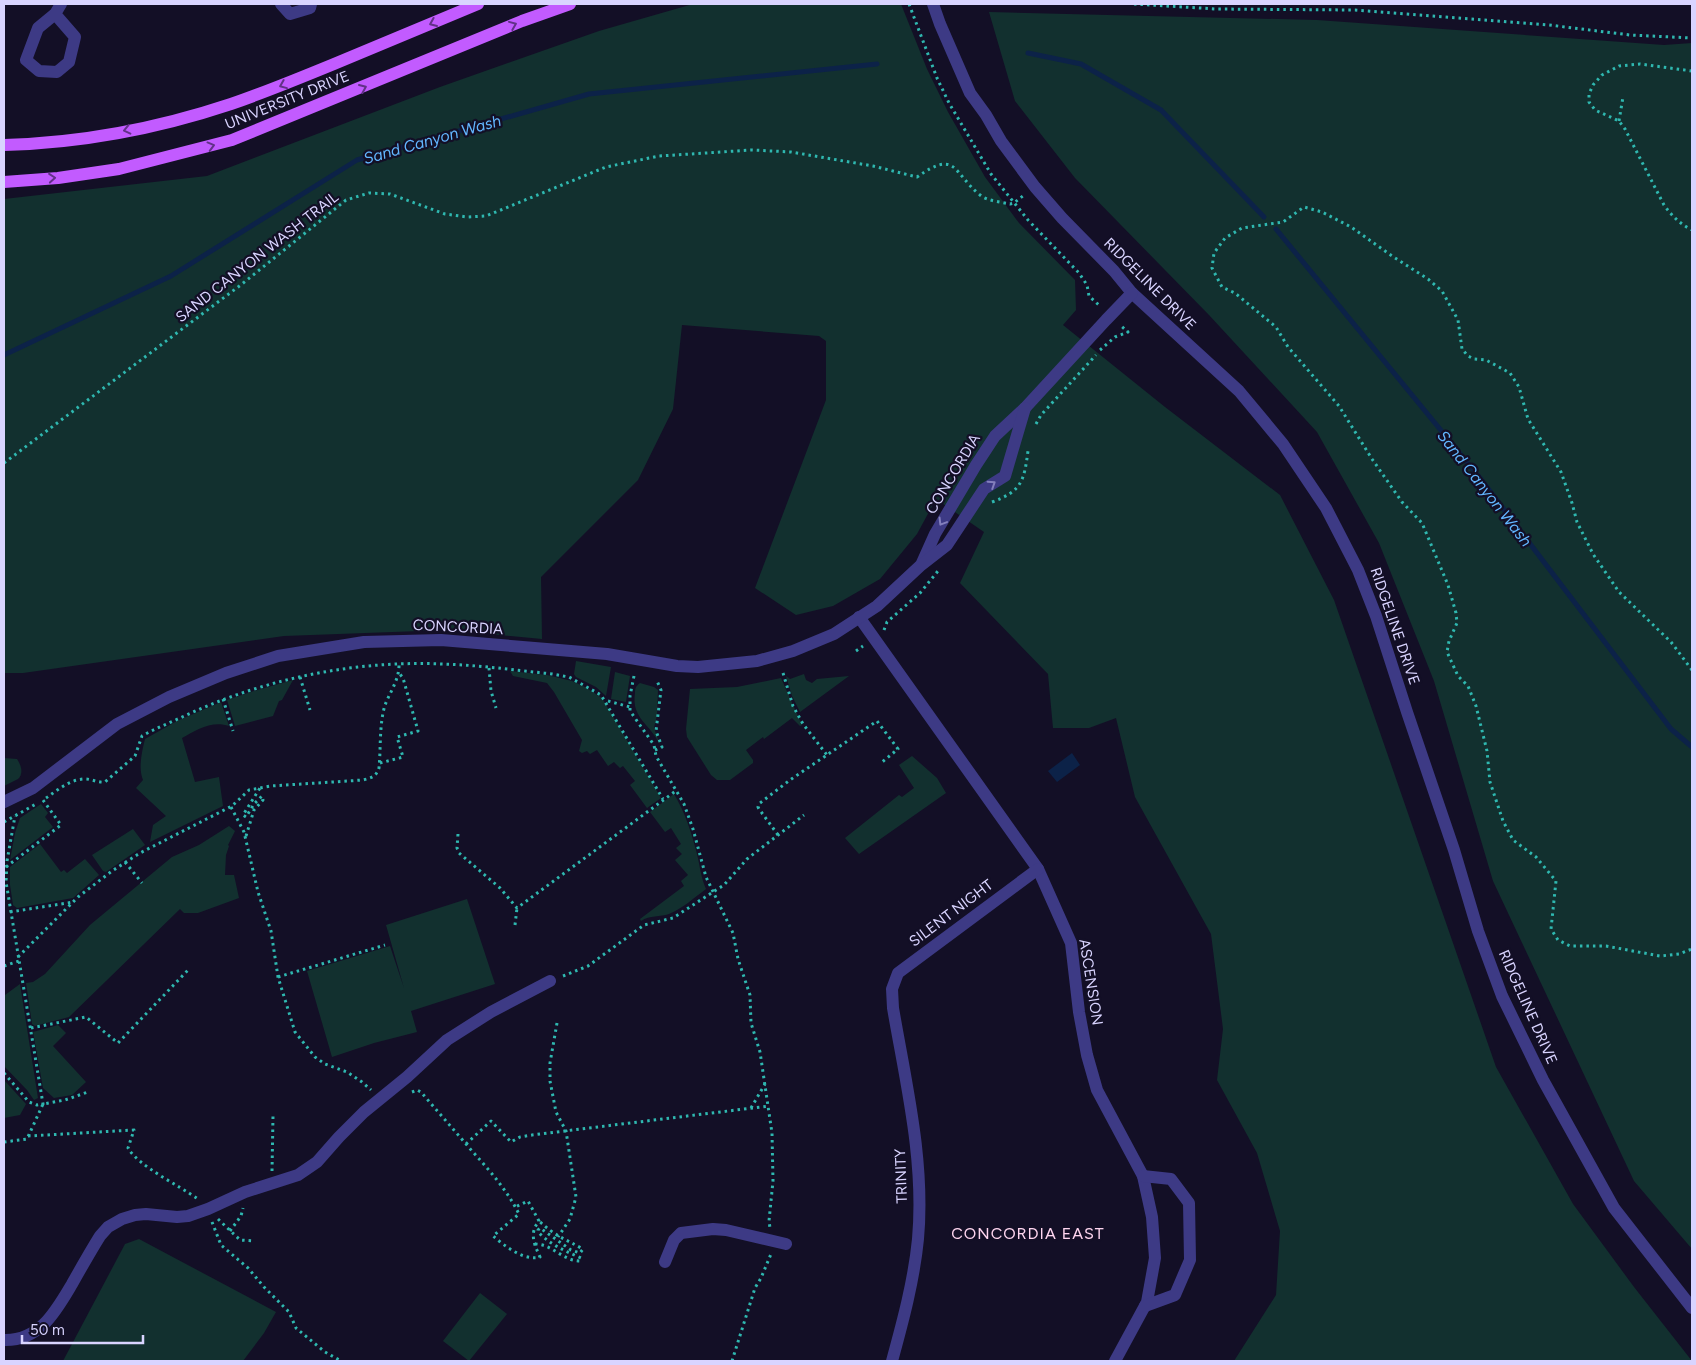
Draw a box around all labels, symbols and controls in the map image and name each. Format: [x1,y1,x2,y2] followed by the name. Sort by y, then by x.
[429,16,438,27] one-way arrow
[508,20,517,31] one-way arrow
[222,67,352,133] street label: UNIVERSITY DRIVE
[279,78,288,89] one-way arrow
[358,83,367,94] one-way arrow
[361,111,503,168] water label: Sand Canyon Wash
[123,124,132,135] one-way arrow
[207,141,216,152] one-way arrow
[49,173,57,184] one-way arrow
[172,188,342,326] street label: SAND CANYON WASH TRAIL
[1100,234,1200,334] street label: RIDGELINE DRIVE
[1433,426,1536,550] water label: Sand Canyon Wash
[922,431,984,517] street label: CONCORDIA
[986,481,996,490] one-way arrow
[939,517,949,526] one-way arrow
[1366,565,1424,687] street label: RIDGELINE DRIVE
[412,616,504,638] street label: CONCORDIA
[906,875,997,950] street label: SILENT NIGHT
[1075,938,1107,1026] street label: ASCENSION
[1495,947,1561,1067] street label: RIDGELINE DRIVE
[891,1148,911,1204] street label: TRINITY
[951,1224,1105,1243] district label: CONCORDIA EAST
[22,1312,144,1344] scale bar
[30,1321,65,1339] text: 50 m

